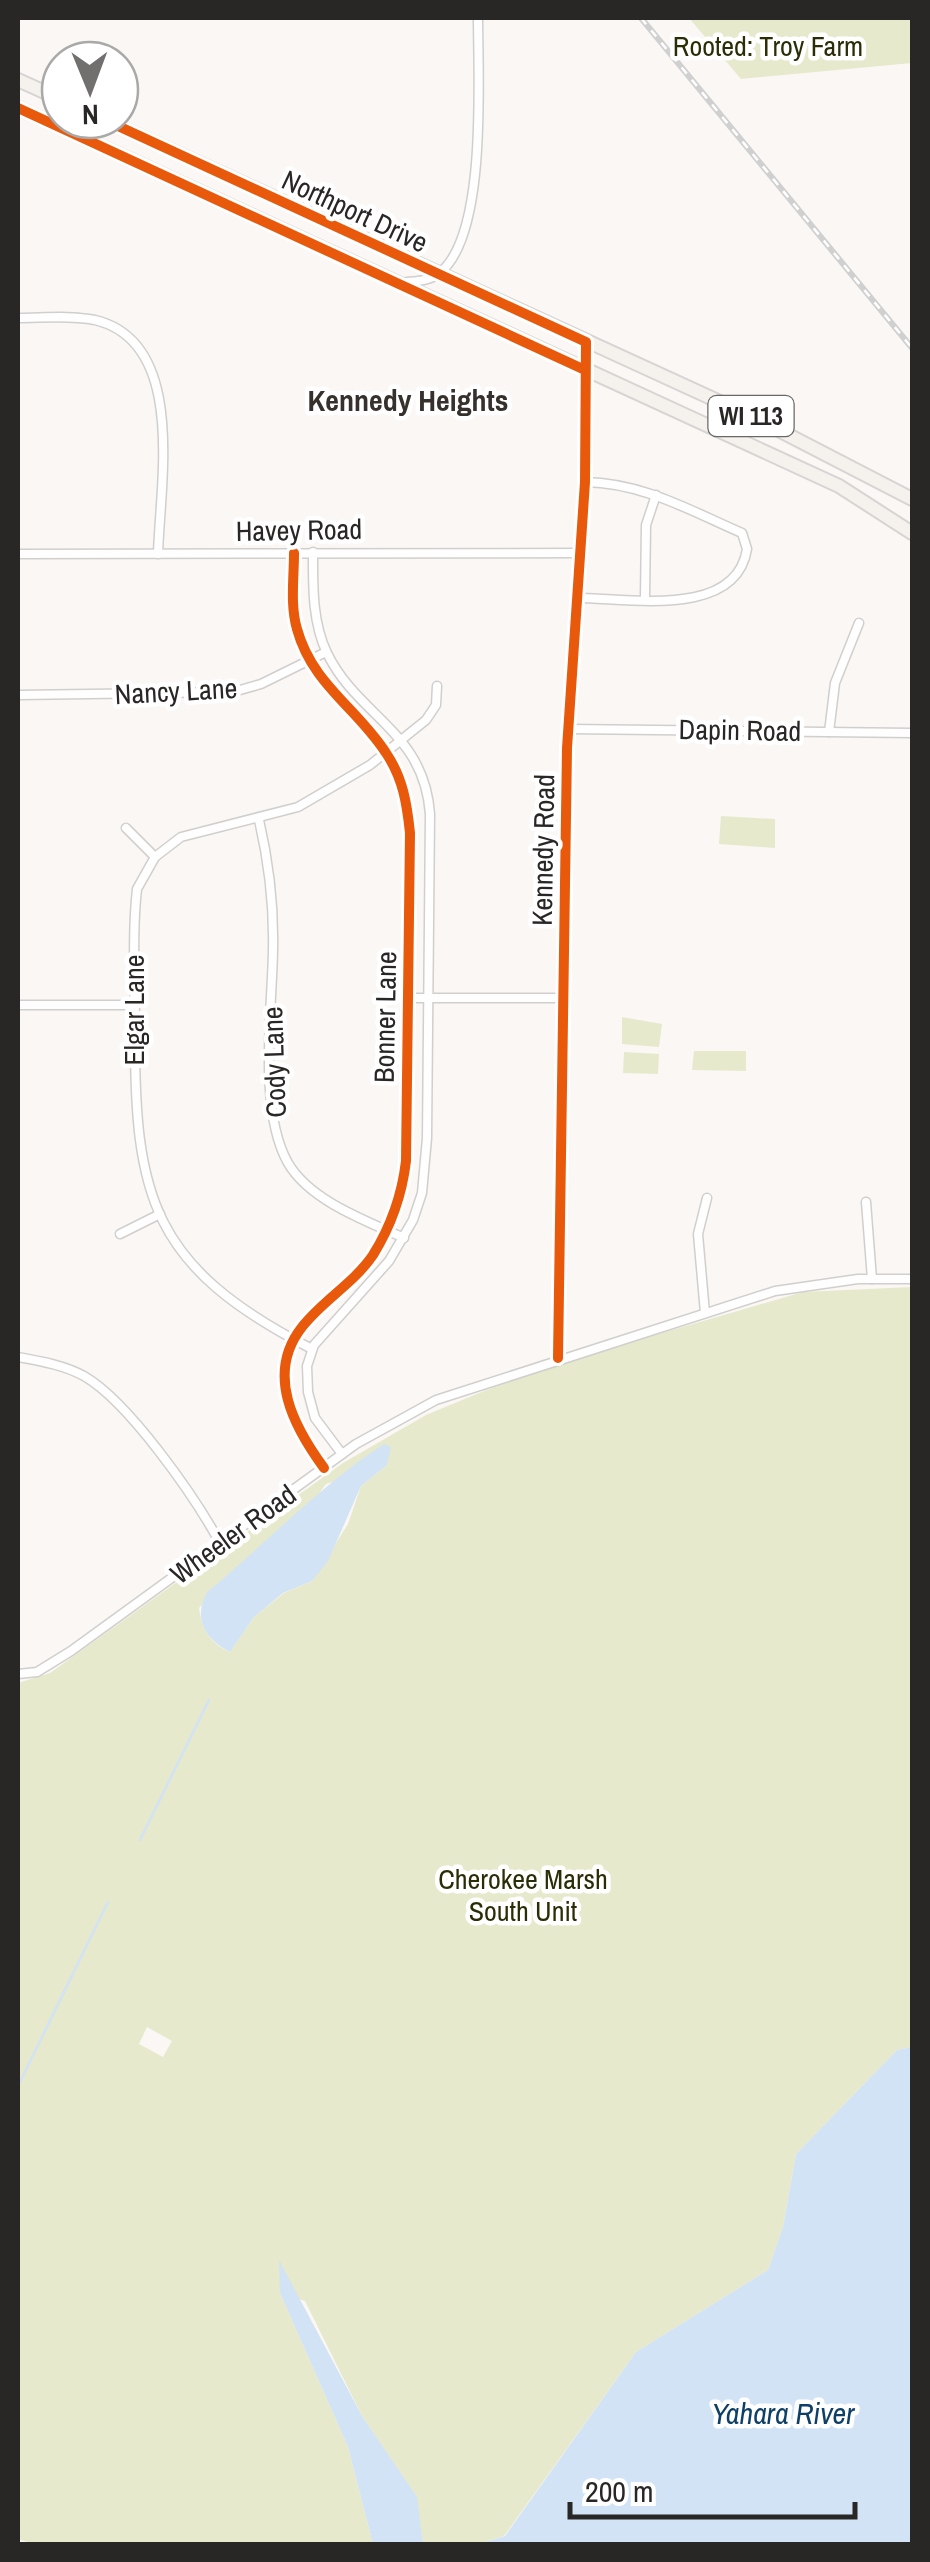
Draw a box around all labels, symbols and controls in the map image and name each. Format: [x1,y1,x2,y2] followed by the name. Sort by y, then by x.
[673,27,863,65] park label: Rooted: Troy Farm
[40,40,140,140] north arrow
[82,96,99,134] text: N
[276,161,434,261] street label: Northport Drive
[308,380,508,420] district label: Kennedy Heights
[708,396,794,436] road number: WI 113
[236,510,362,550] street label: Havey Road
[114,669,238,713] street label: Nancy Lane
[678,710,802,750] street label: Dapin Road
[523,774,563,926] street label: Kennedy Road
[365,951,405,1083] street label: Bonner Lane
[115,954,153,1066] street label: Elgar Lane
[253,1006,295,1118] street label: Cody Lane
[162,1475,304,1593] street label: Wheeler Road
[438,1860,608,1930] park label: Cherokee Marsh South Unit
[712,2393,855,2433] water label: Yahara River
[570,2457,855,2519] scale bar
[585,2471,653,2511] text: 200 m

